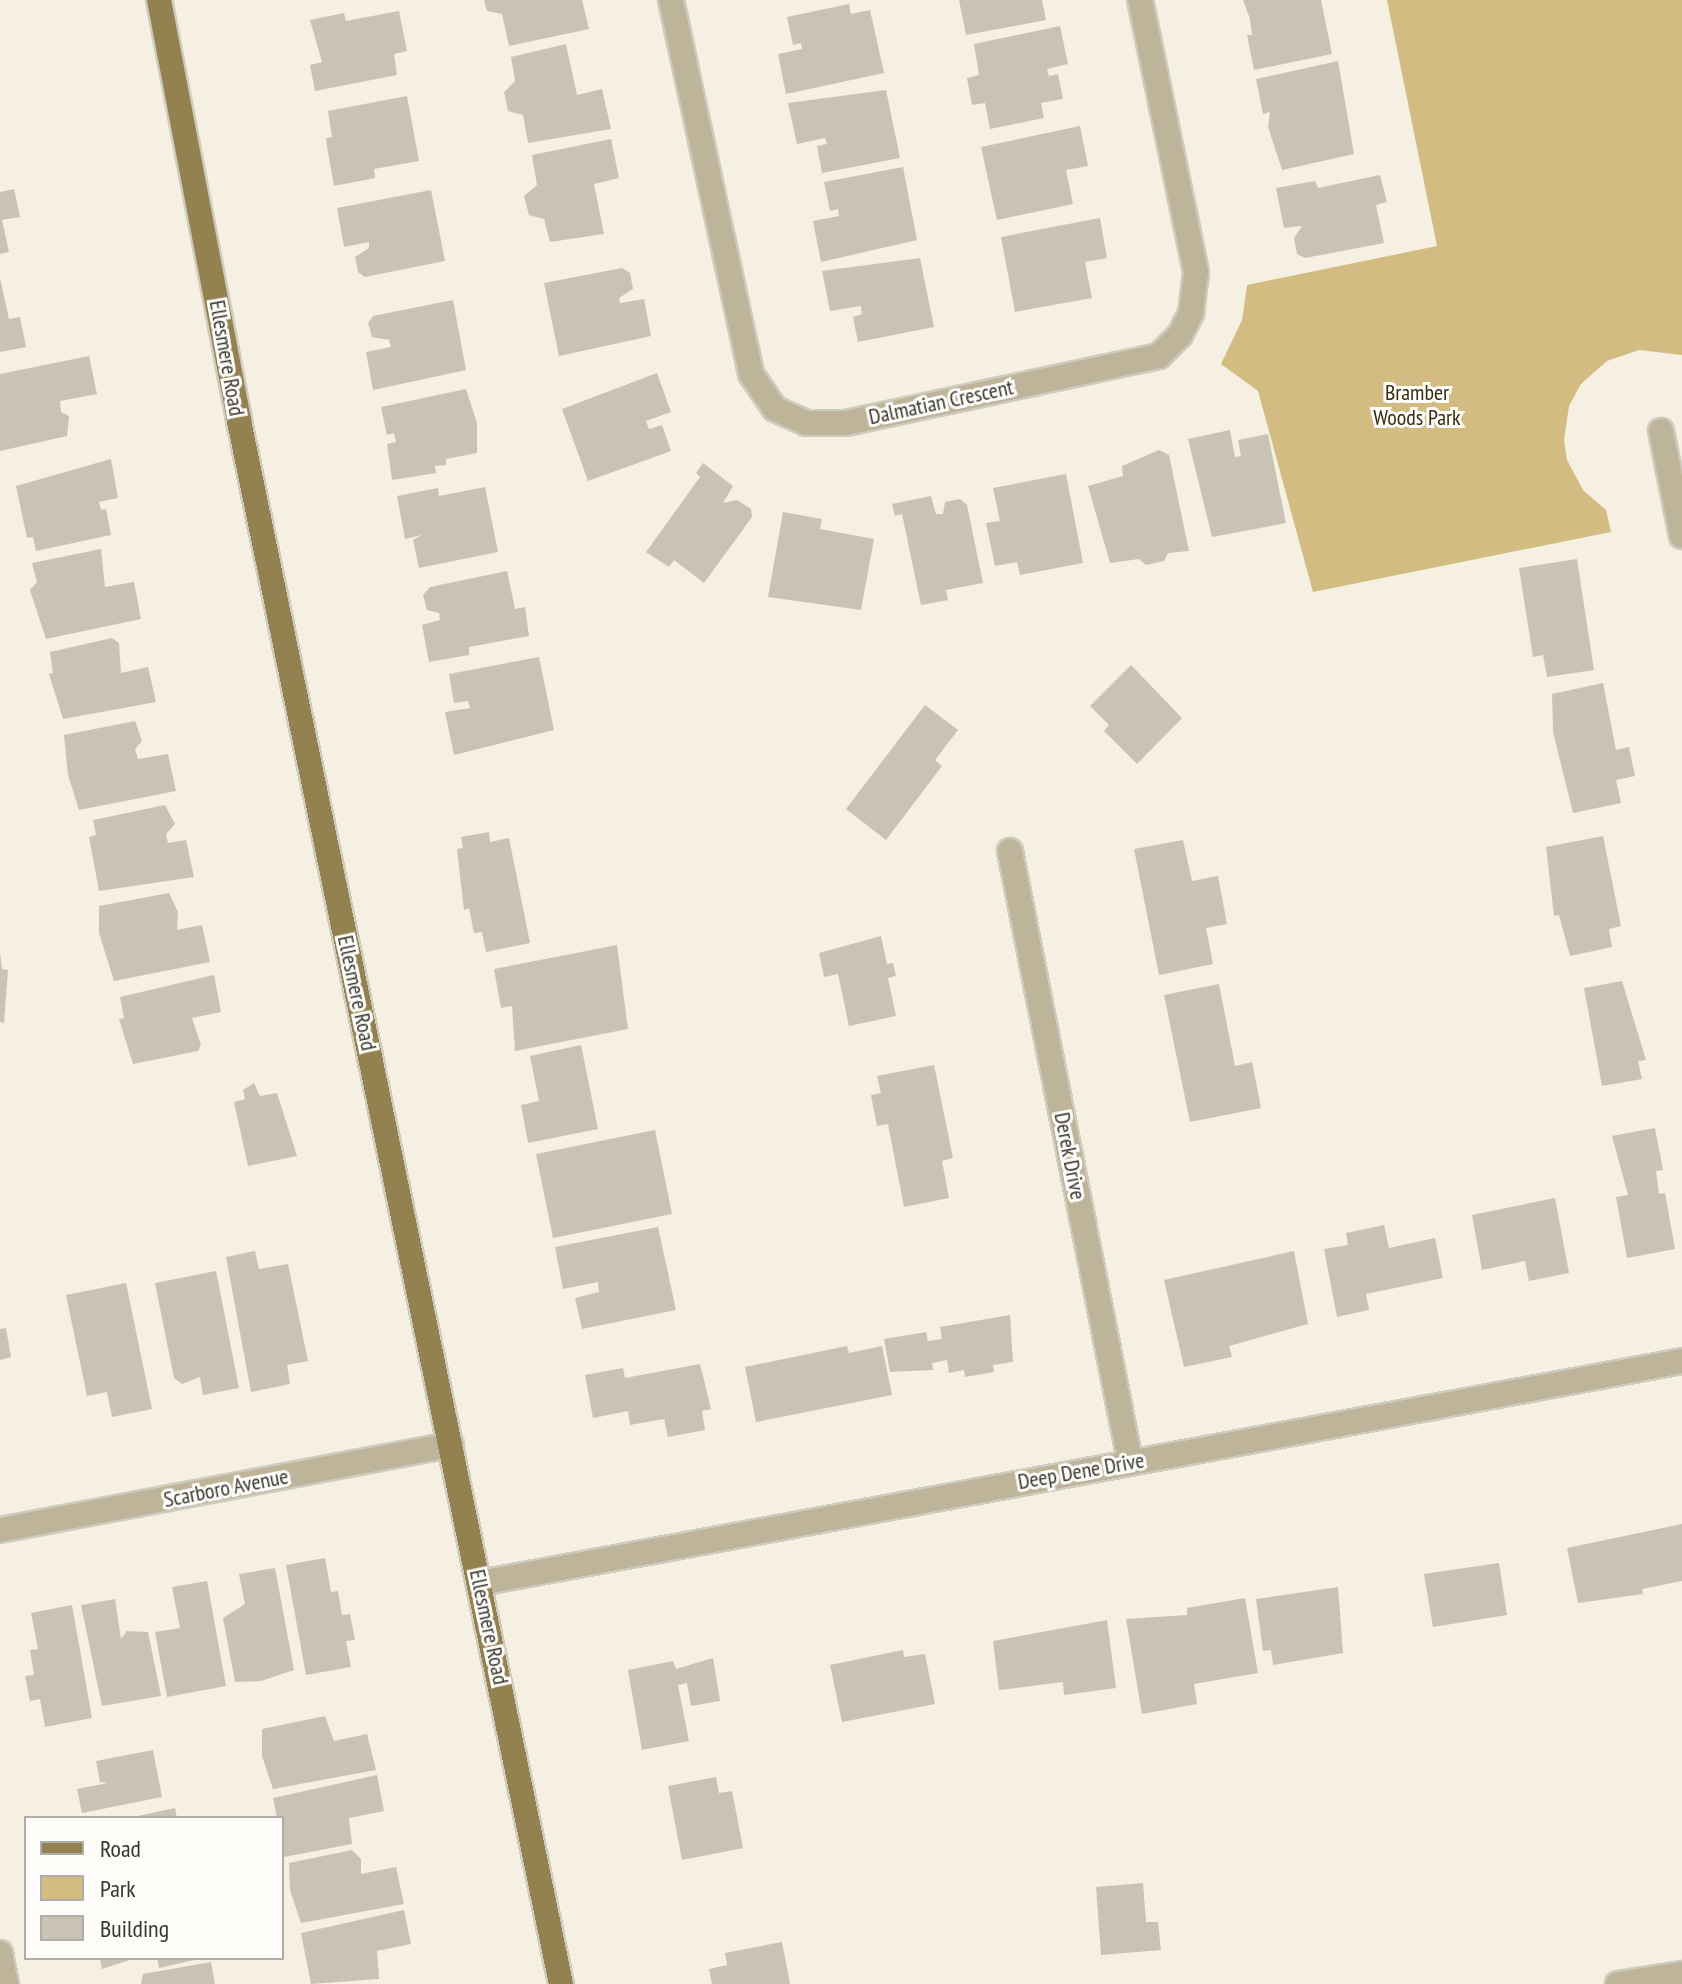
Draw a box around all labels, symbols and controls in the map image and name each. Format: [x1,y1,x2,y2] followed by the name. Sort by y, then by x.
[204,298,250,418] street label: Ellesmere Road
[866,374,1016,430] street label: Dalmatian Crescent
[1373,379,1461,430] park label: Bramber Woods Park
[332,933,382,1053] street label: Ellesmere Road
[1049,1110,1091,1202] street label: Derek Drive
[1016,1447,1146,1495] street label: Deep Dene Drive
[161,1463,291,1513] street label: Scarboro Avenue
[464,1567,514,1687] street label: Ellesmere Road
[24,1816,284,1960] legend
[100,1833,141,1864] text: Road
[100,1873,136,1904] text: Park
[100,1913,169,1944] text: Building

